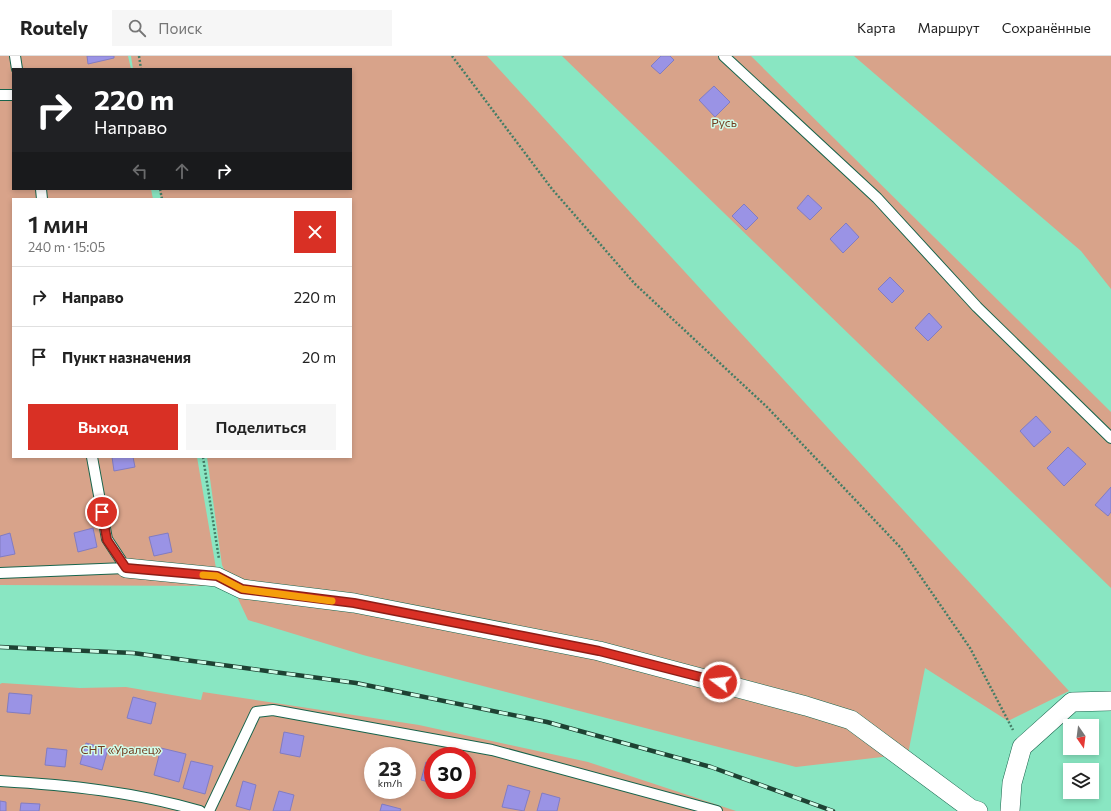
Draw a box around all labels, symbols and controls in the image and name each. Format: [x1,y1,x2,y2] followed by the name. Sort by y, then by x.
[112,10,392,46] search box
[20,16,88,39] text: Routely
[126,17,148,39] icon: search
[158,19,202,37] text: Поиск
[857,19,895,36] text: Карта
[917,19,980,36] text: Маршрут
[1002,19,1091,36] text: Сохранённые
[94,82,174,116] text: 220 m
[28,84,80,136] icon: right
[711,115,737,129] park label: Русь
[94,116,167,138] text: Направо
[129,160,151,182] icon: left
[171,160,193,182] icon: ahead
[213,160,235,182] icon: right
[28,209,89,238] text: 1 мин
[294,211,336,253] button: close
[28,239,105,255] text: 240 m · 15:05
[28,286,50,308] icon: right
[62,288,124,306] text: Направо
[294,288,336,306] text: 220 m
[28,346,50,368] icon: arrive
[62,348,191,366] text: Пункт назначения
[302,348,336,366] text: 20 m
[28,404,178,450] button: Выход
[186,404,336,450] button: Поделиться
[85,495,119,529] pin
[91,501,113,523] icon: arrive
[699,661,741,703] position arrow
[1063,719,1099,755] north arrow
[1063,719,1099,799] map controls
[80,742,162,756] park label: СНТ «Уралец»
[424,747,476,799] speed limit sign: 30
[378,756,402,780] text: 23
[1063,763,1099,799] button: layers
[378,777,402,789] text: km/h

